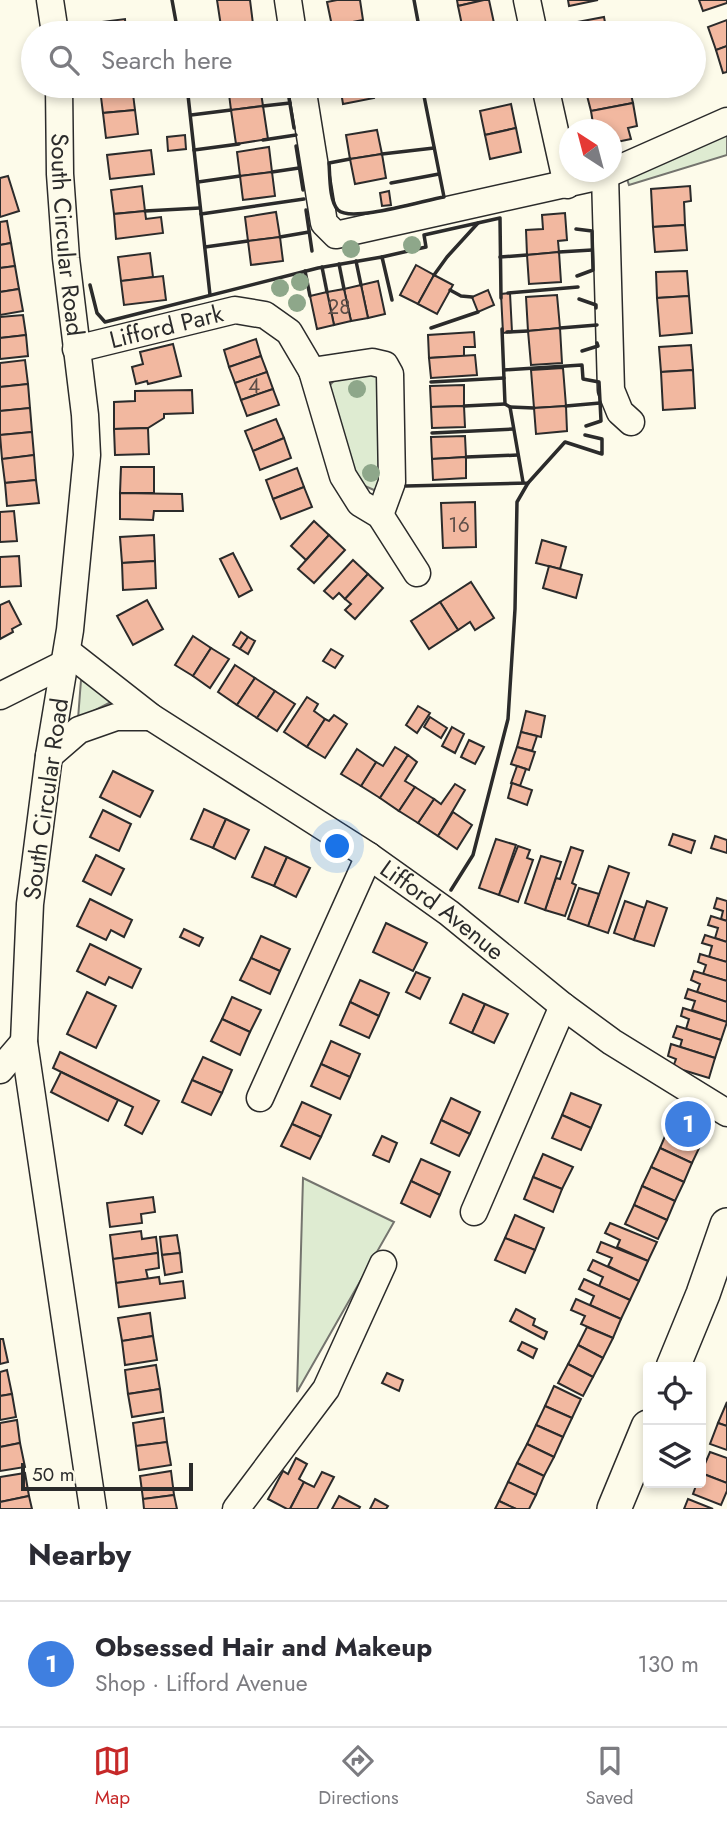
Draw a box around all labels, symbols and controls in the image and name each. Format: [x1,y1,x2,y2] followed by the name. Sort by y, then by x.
[21,21,706,98] search box
[45,41,83,79] icon: search
[101,41,233,79] text: Search here
[559,119,622,182] north arrow
[43,133,93,338] street label: South Circular Road
[327,292,351,322] house number: 28
[106,295,227,357] street label: Lifford Park
[248,371,260,401] house number: 4
[448,510,470,540] house number: 16
[14,696,77,902] street label: South Circular Road
[320,829,354,863] your location
[373,851,512,968] street label: Lifford Avenue
[665,1098,711,1150] pin: 1
[643,1362,706,1488] map controls
[643,1362,706,1425] button: locate
[643,1425,706,1488] button: layers
[21,1460,192,1492] scale bar
[32,1461,75,1488] text: 50 m
[28,1533,131,1576] text: Nearby
[95,1628,432,1666] text: Obsessed Hair and Makeup
[45,1647,57,1681] text: 1
[637,1647,699,1681] text: 130 m
[95,1666,308,1700] text: Shop · Lifford Avenue
[93,1742,131,1811] tab: Map
[318,1742,399,1811] tab: Directions
[585,1742,634,1811] tab: Saved

